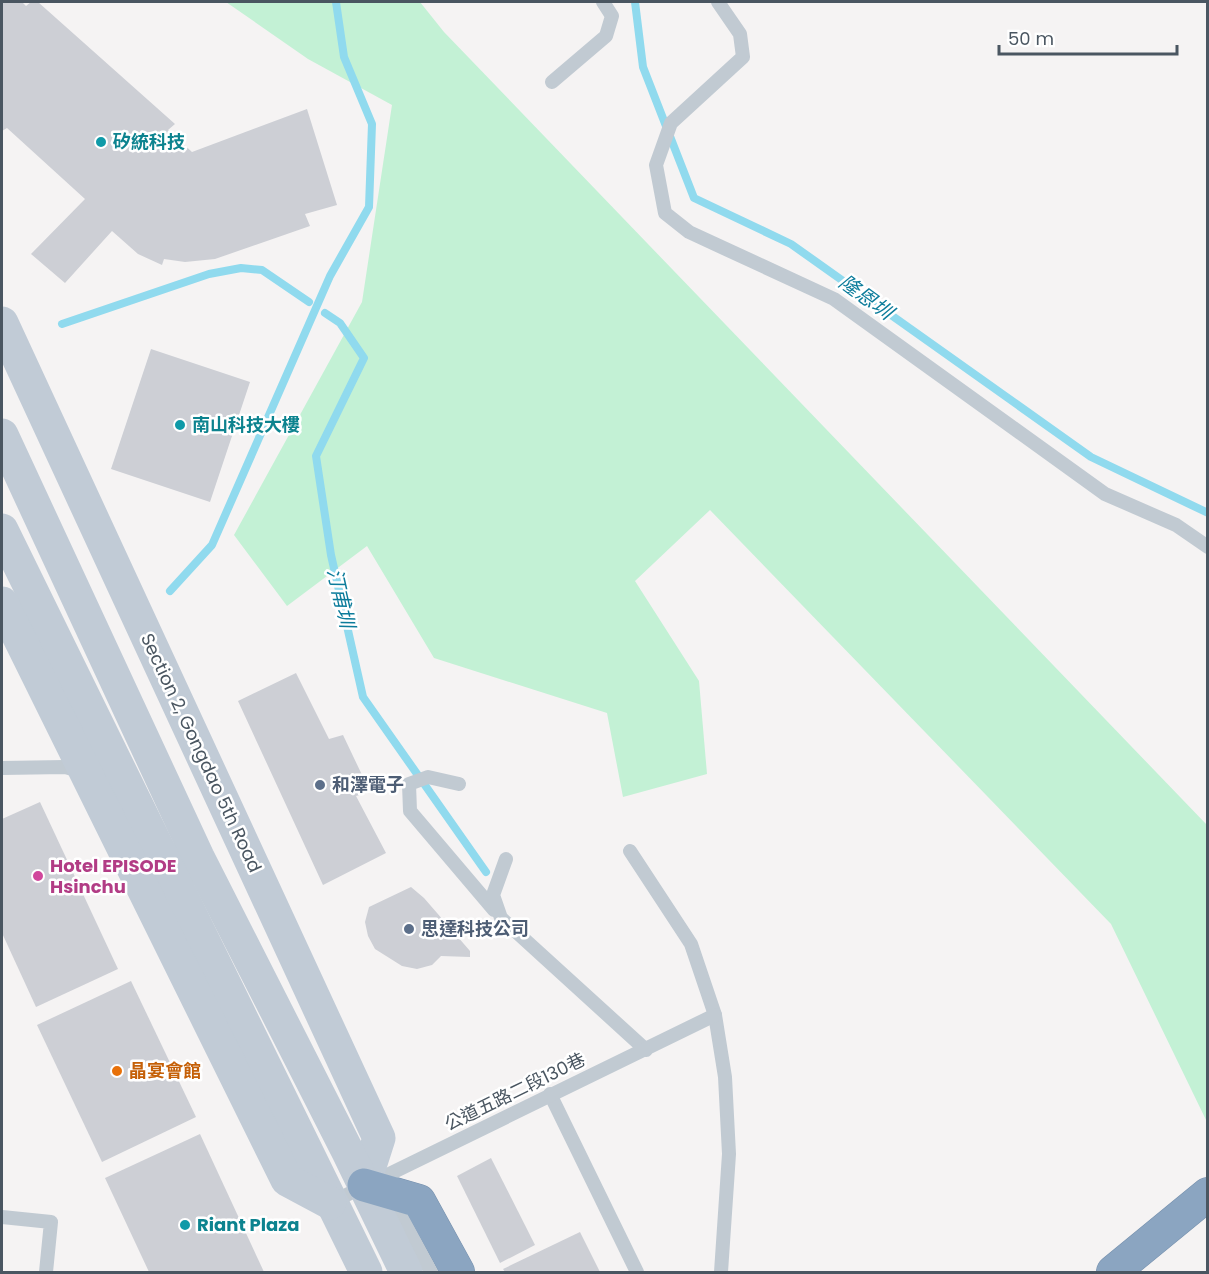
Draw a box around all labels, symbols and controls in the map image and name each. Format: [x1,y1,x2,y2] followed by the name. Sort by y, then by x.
[999,18,1178,56] scale bar
[1008,26,1054,51] text: 50 m
[112,129,185,154] place label: 矽統科技
[94,135,108,149] marker: 矽統科技
[834,268,901,328] water label: 隆恩圳
[192,412,300,437] place label: 南山科技大樓
[173,418,187,432] marker: 南山科技大樓
[321,566,362,633] water label: 汀甫圳
[135,629,268,876] street label: Section 2, Gongdao 5th Road
[332,772,404,797] place label: 和澤電子
[313,778,327,792] marker: 和澤電子
[50,853,176,899] place label: Hotel EPISODE Hsinchu
[31,869,45,883] marker: Hotel EPISODE Hsinchu
[421,916,529,941] place label: 思達科技公司
[402,922,416,936] marker: 思達科技公司
[440,1047,589,1136] street label: 公道五路二段130巷
[129,1058,201,1083] place label: 晶宴會館
[110,1064,124,1078] marker: 晶宴會館
[197,1212,299,1237] place label: Riant Plaza
[178,1218,192,1232] marker: Riant Plaza

